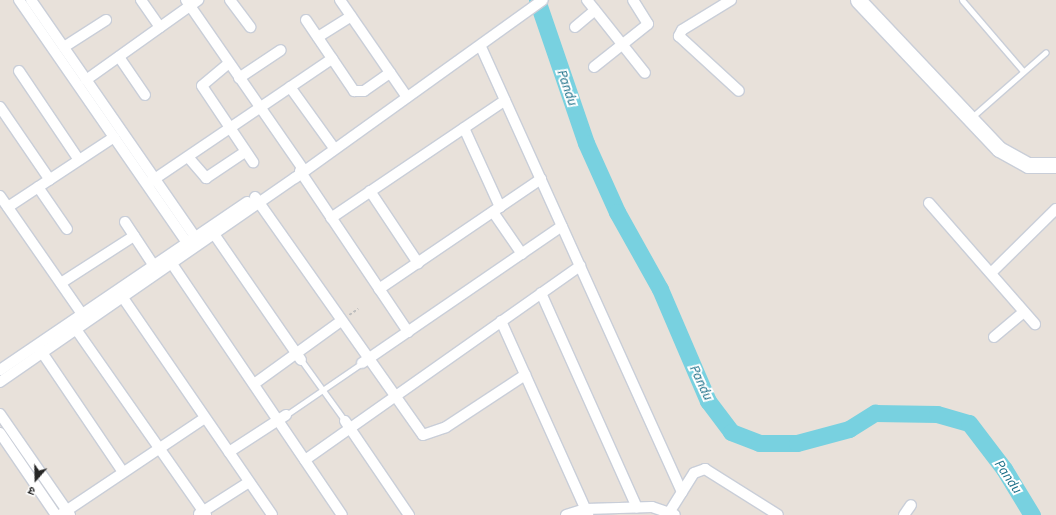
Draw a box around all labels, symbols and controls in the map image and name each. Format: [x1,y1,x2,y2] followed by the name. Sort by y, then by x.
[553,68,581,108] water label: Pandu
[686,363,716,403] water label: Pandu
[991,457,1025,497] water label: Pandu
[16,459,56,499] north arrow
[26,483,37,499] text: उ

